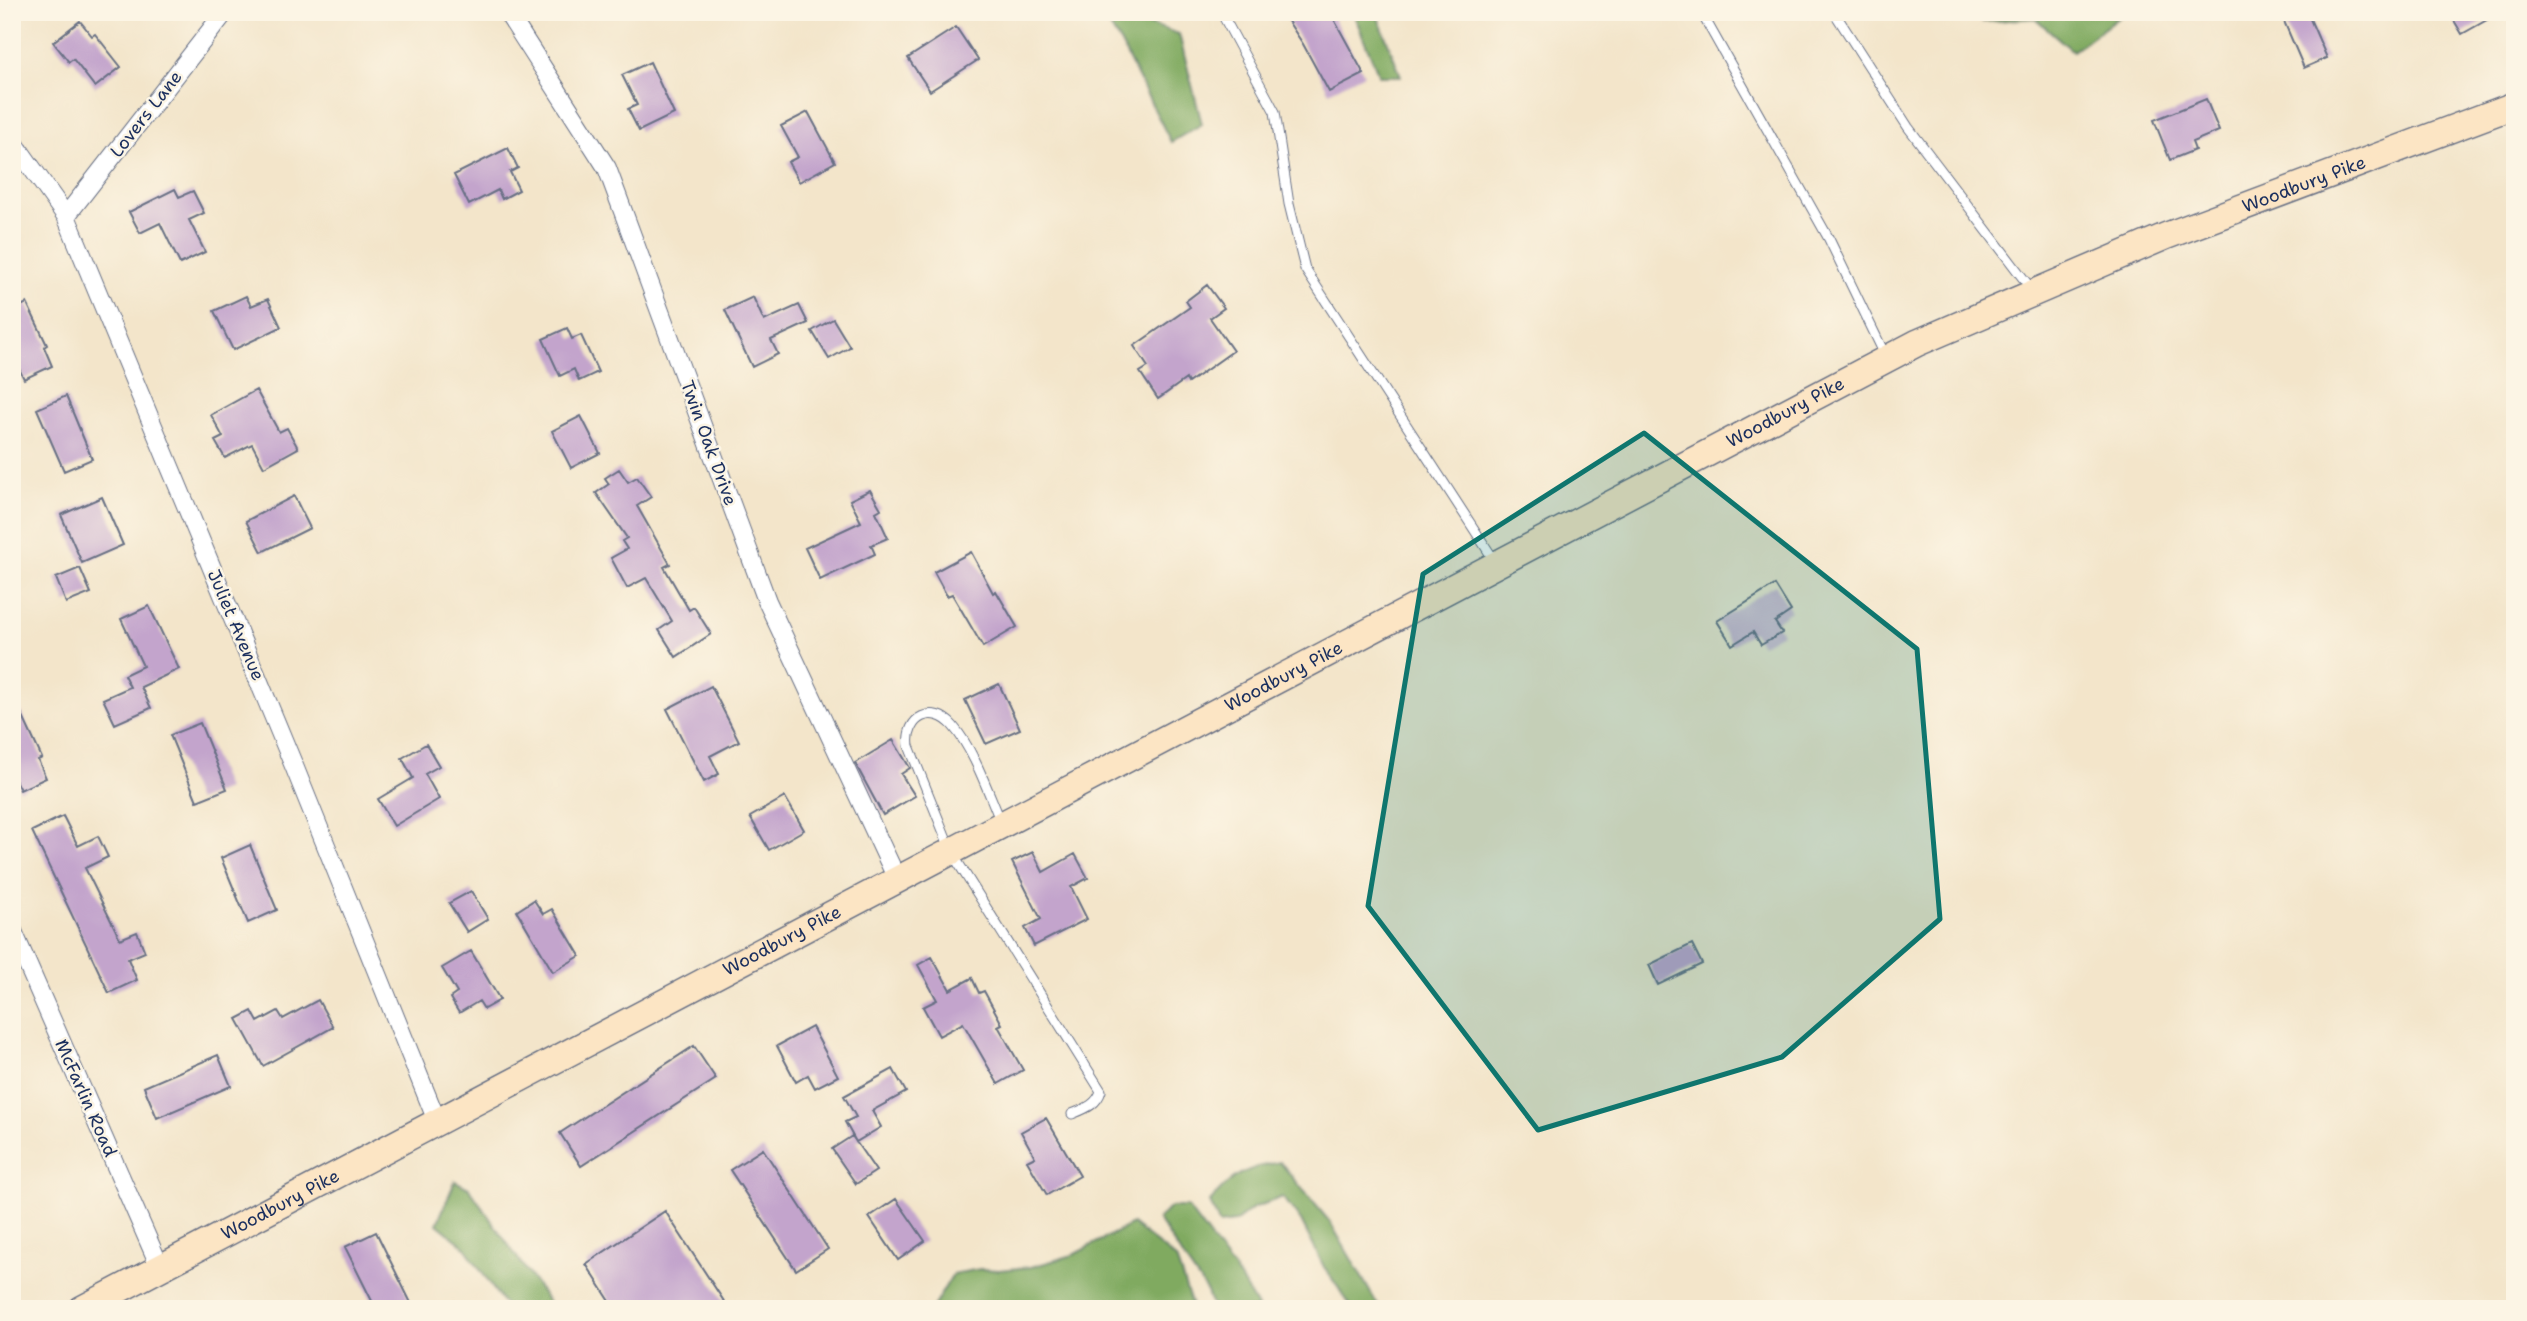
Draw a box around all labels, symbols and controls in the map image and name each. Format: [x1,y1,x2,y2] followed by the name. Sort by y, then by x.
[104,66,188,162] street label: Lovers Lane
[2239,150,2369,218] street label: Woodbury Pike
[1722,371,1849,453] street label: Woodbury Pike
[675,377,743,509] street label: Twin Oak Drive
[202,566,270,684] street label: Juliet Avenue
[1220,635,1347,717] street label: Woodbury Pike
[719,900,845,982] street label: Woodbury Pike
[49,1035,123,1161] street label: McFarlin Road
[217,1164,343,1246] street label: Woodbury Pike

